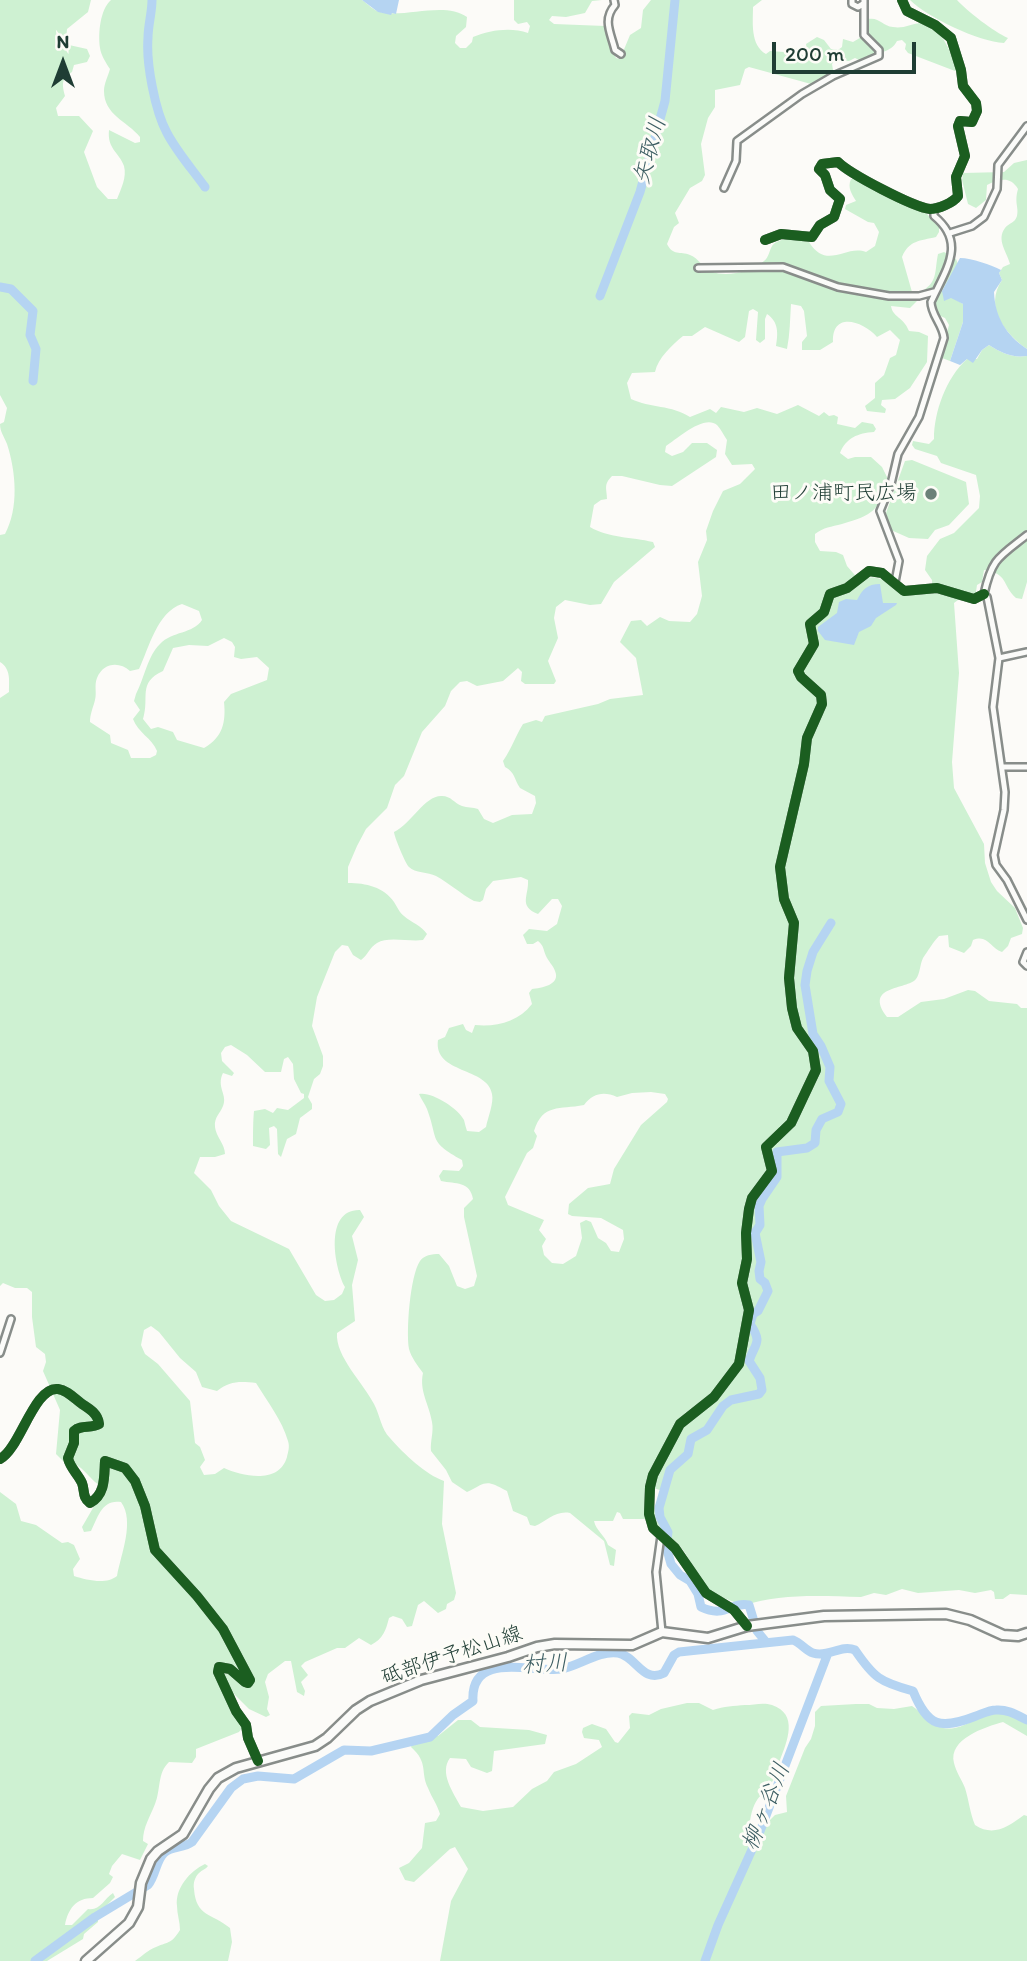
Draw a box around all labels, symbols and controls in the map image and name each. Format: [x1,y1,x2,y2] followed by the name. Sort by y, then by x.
[28,28,98,98] north arrow
[775,28,918,72] scale bar
[57,30,69,53] text: N
[785,41,844,66] text: 200 m
[629,114,673,188] water label: 矢取川
[770,481,917,507] place label: 田ノ浦町民広場
[923,486,939,502] marker: 田ノ浦町民広場
[378,1621,526,1691] street label: 砥部伊予松山線
[521,1650,569,1680] water label: 村川
[737,1759,797,1855] water label: 柳ヶ谷川

